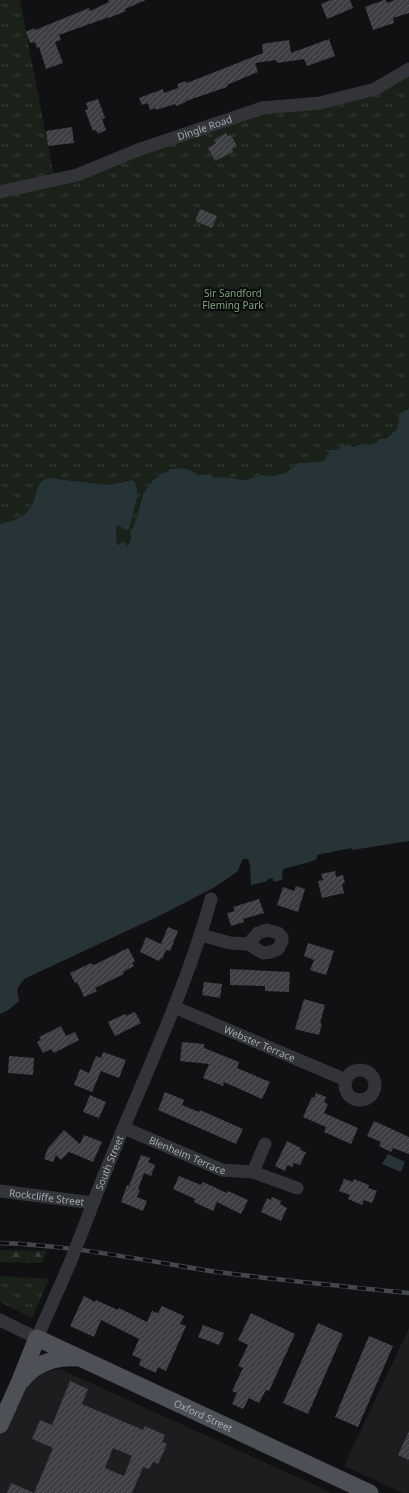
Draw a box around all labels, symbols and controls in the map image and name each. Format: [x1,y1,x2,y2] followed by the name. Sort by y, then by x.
[175,112,234,143] street label: Dingle Road
[202,286,264,312] park label: Sir Sandford Fleming Park
[222,1022,298,1065] street label: Webster Terrace
[92,1133,127,1192] street label: South Street
[147,1133,226,1177] street label: Blenheim Terrace
[8,1185,85,1209] street label: Rockcliffe Street
[172,1396,235,1435] street label: Oxford Street

